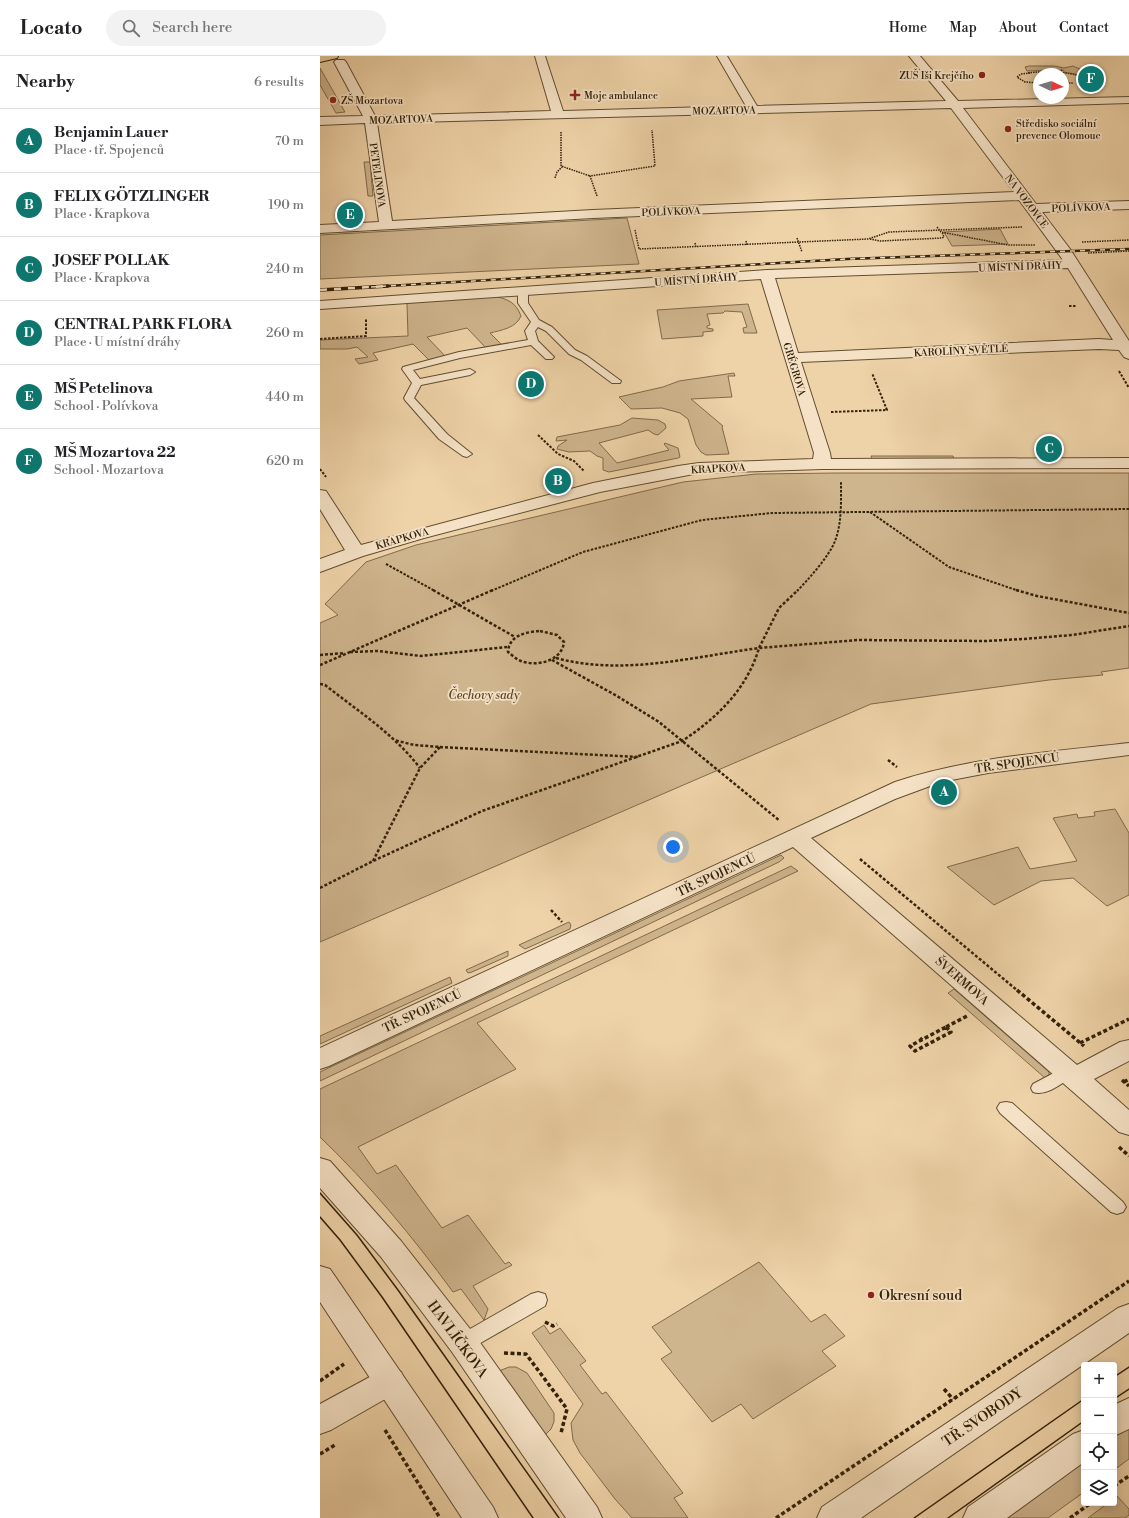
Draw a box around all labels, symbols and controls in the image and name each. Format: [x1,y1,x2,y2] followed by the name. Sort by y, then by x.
[106,10,386,46] search box
[20,16,82,40] text: Locato
[120,17,142,39] icon: search
[152,18,232,37] text: Search here
[889,19,927,37] text: Home
[949,19,977,37] text: Map
[999,19,1037,37] text: About
[1059,19,1109,37] text: Contact
[1078,64,1104,94] pin: F
[899,68,974,82] place label: ZUŠ Iši Krejčího
[1033,68,1069,104] north arrow
[977,70,987,80] marker: ZUŠ Iši Krejčího
[16,71,75,93] text: Nearby
[254,74,304,90] text: 6 results
[569,89,581,101] marker: Moje ambulance
[584,90,658,102] place label: Moje ambulance
[341,93,404,107] place label: ZŠ Mozartova
[328,95,338,105] marker: ZŠ Mozartova
[692,104,757,118] street label: MOZARTOVA
[369,113,434,127] street label: MOZARTOVA
[1016,118,1101,142] place label: Středisko sociální prevence Olomouc
[54,123,169,142] text: Benjamin Lauer
[1003,124,1013,134] marker: Středisko sociální prevence Olomouc
[24,133,34,149] text: A
[275,133,304,149] text: 70 m
[54,142,164,158] text: Place · tř. Spojenců
[367,142,388,209] street label: PETELINOVA
[1002,172,1050,231] street label: NA VOZOVCE
[54,187,209,206] text: FELIX GÖTZLINGER
[24,197,34,213] text: B
[268,197,304,213] text: 190 m
[1051,199,1112,215] street label: POLÍVKOVA
[337,200,363,230] pin: E
[641,203,702,219] street label: POLÍVKOVA
[54,206,150,222] text: Place · Krapkova
[54,251,170,270] text: JOSEF POLLAK
[978,258,1063,274] street label: U MÍSTNÍ DRÁHY
[24,261,34,277] text: C
[266,261,304,277] text: 240 m
[654,269,739,289] street label: U MÍSTNÍ DRÁHY
[54,270,150,286] text: Place · Krapkova
[54,315,232,334] text: CENTRAL PARK FLORA
[24,325,34,341] text: D
[266,325,304,341] text: 260 m
[54,334,181,350] text: Place · U místní dráhy
[780,340,810,399] street label: GRÉGROVA
[913,341,1009,359] street label: KAROLÍNY SVĚTLÉ
[518,369,544,399] pin: D
[54,379,153,398] text: MŠ Petelinova
[24,389,34,405] text: E
[266,389,304,405] text: 440 m
[54,398,158,414] text: School · Polívkova
[1036,434,1062,464] pin: C
[54,443,176,462] text: MŠ Mozartova 22
[24,453,34,469] text: F
[266,453,304,469] text: 620 m
[54,462,164,478] text: School · Mozartova
[690,462,747,476] street label: KRAPKOVA
[545,466,571,496] pin: B
[374,525,431,552] street label: KRAPKOVA
[448,686,520,703] park label: Čechovy sady
[973,748,1061,777] street label: TŘ. SPOJENCŮ
[931,777,957,807] pin: A
[663,837,683,857] your location
[673,849,758,900] street label: TŘ. SPOJENCŮ
[932,953,993,1009] street label: ŠVERMOVA
[379,985,464,1036] street label: TŘ. SPOJENCŮ
[879,1287,962,1305] place label: Okresní soud
[866,1290,876,1300] marker: Okresní soud
[423,1296,493,1382] street label: HAVLÍČKOVA
[1081,1362,1117,1506] map controls
[1081,1362,1117,1398] button: +
[938,1382,1027,1451] street label: TŘ. SVOBODY
[1081,1398,1117,1434] button: −
[1081,1434,1117,1470] button: locate
[1081,1470,1117,1506] button: layers

